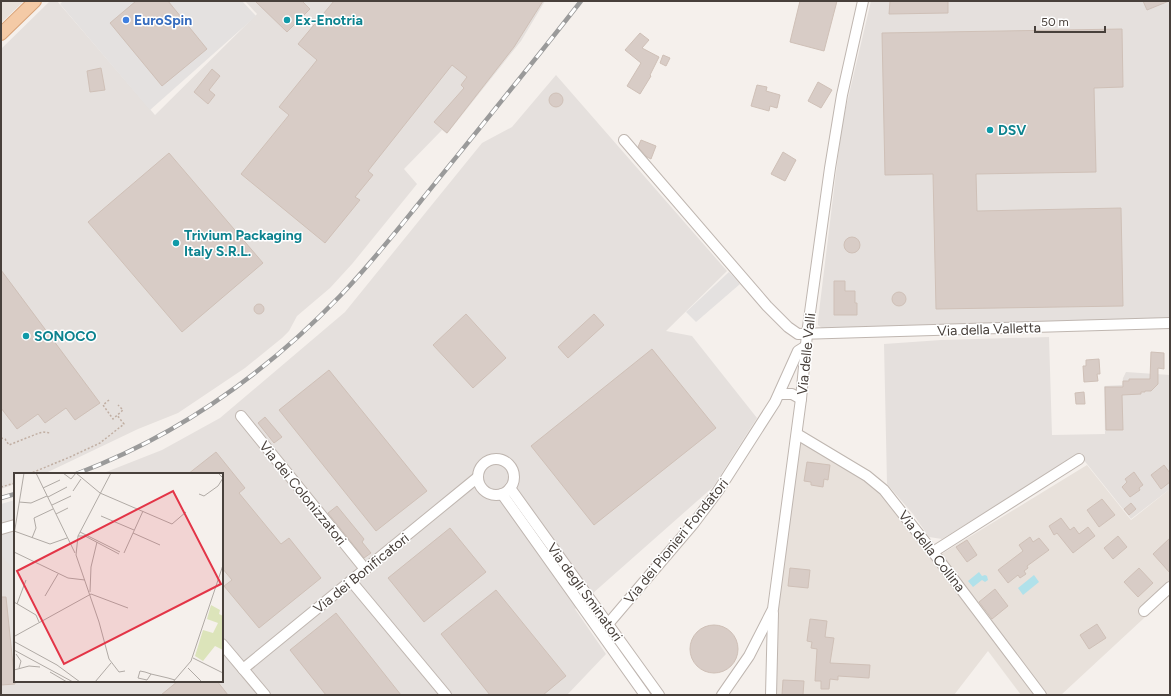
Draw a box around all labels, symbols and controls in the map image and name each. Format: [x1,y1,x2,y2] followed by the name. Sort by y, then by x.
[1035,8,1105,34] scale bar
[134,12,192,29] place label: EuroSpin
[295,12,363,29] place label: Ex-Enotria
[121,15,131,25] marker: EuroSpin
[282,15,292,25] marker: Ex-Enotria
[1041,15,1069,29] text: 50 m
[998,122,1026,139] place label: DSV
[985,125,995,135] marker: DSV
[184,227,302,260] place label: Trivium Packaging Italy S.R.L.
[171,238,181,248] marker: Trivium Packaging Italy S.R.L.
[794,312,819,396] street label: Via delle Valli
[937,319,1041,340] street label: Via della Valletta
[34,328,97,345] place label: SONOCO
[21,331,31,341] marker: SONOCO
[255,438,350,549] street label: Via dei Colonizzatori
[14,473,223,682] inset map
[621,475,732,607] street label: Via dei Pionieri Fondatori
[895,507,969,595] street label: Via della Collina
[310,530,413,617] street label: Via dei Bonificatori
[543,540,626,645] street label: Via degli Sminatori

